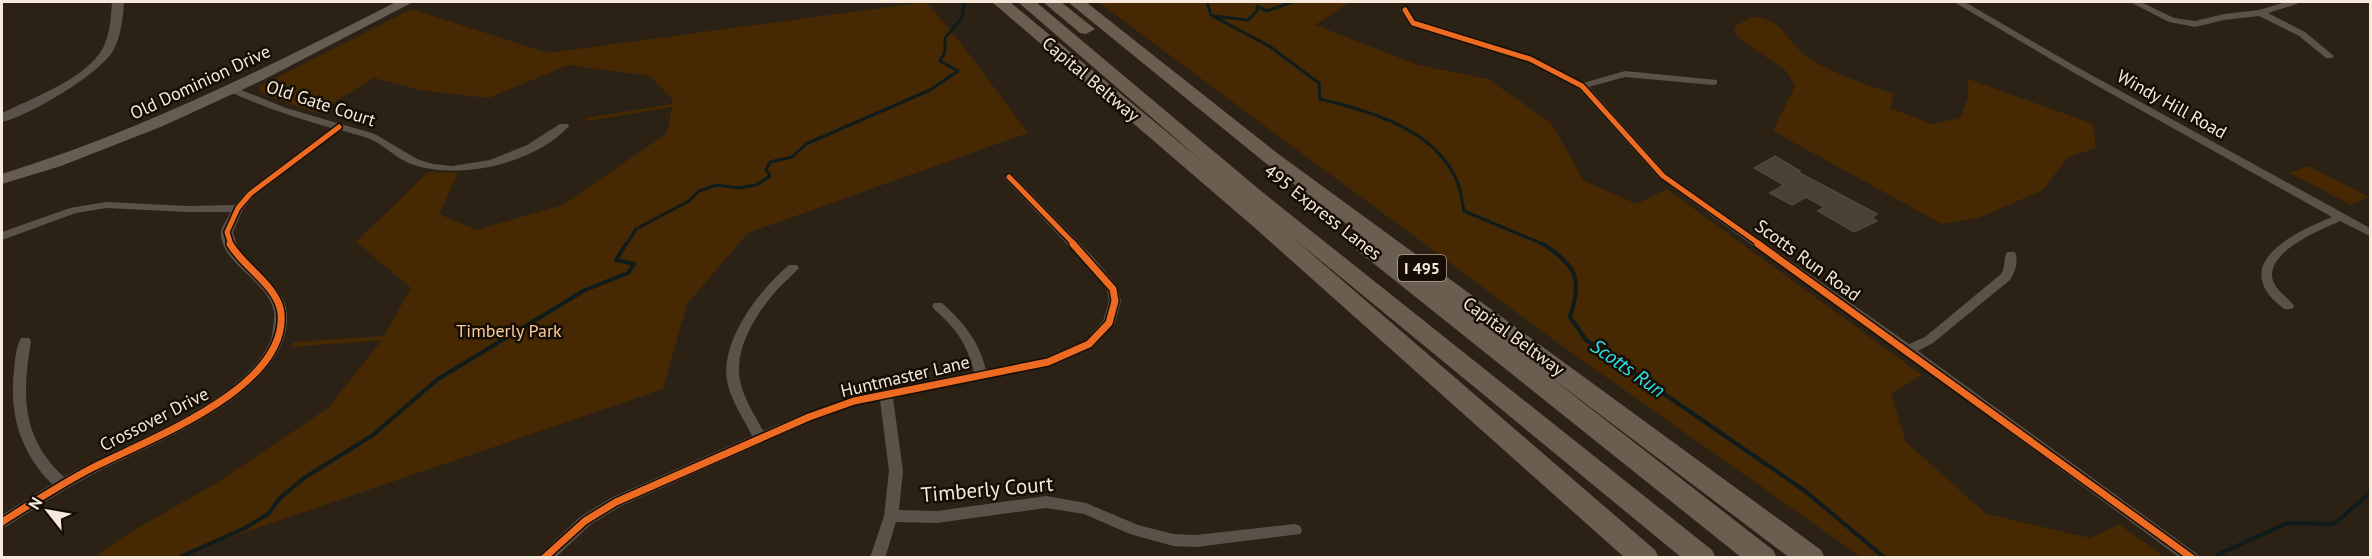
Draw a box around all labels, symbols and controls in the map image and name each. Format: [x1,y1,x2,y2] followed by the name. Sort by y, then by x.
[1038,32,1145,127] street label: Capital Beltway
[126,39,274,125] street label: Old Dominion Drive
[2113,64,2231,144] street label: Windy Hill Road
[263,75,379,131] street label: Old Gate Court
[1260,159,1386,265] street label: 495 Express Lanes
[1751,214,1865,306] street label: Scotts Run Road
[1398,255,1446,281] road number: I 495
[1459,291,1570,381] street label: Capital Beltway
[456,319,562,342] park label: Timberly Park
[1586,333,1670,403] water label: Scotts Run
[838,350,972,402] street label: Huntmaster Lane
[96,382,212,456] street label: Crossover Drive
[920,470,1054,508] street label: Timberly Court
[18,481,78,541] north arrow
[24,494,46,513] text: N

